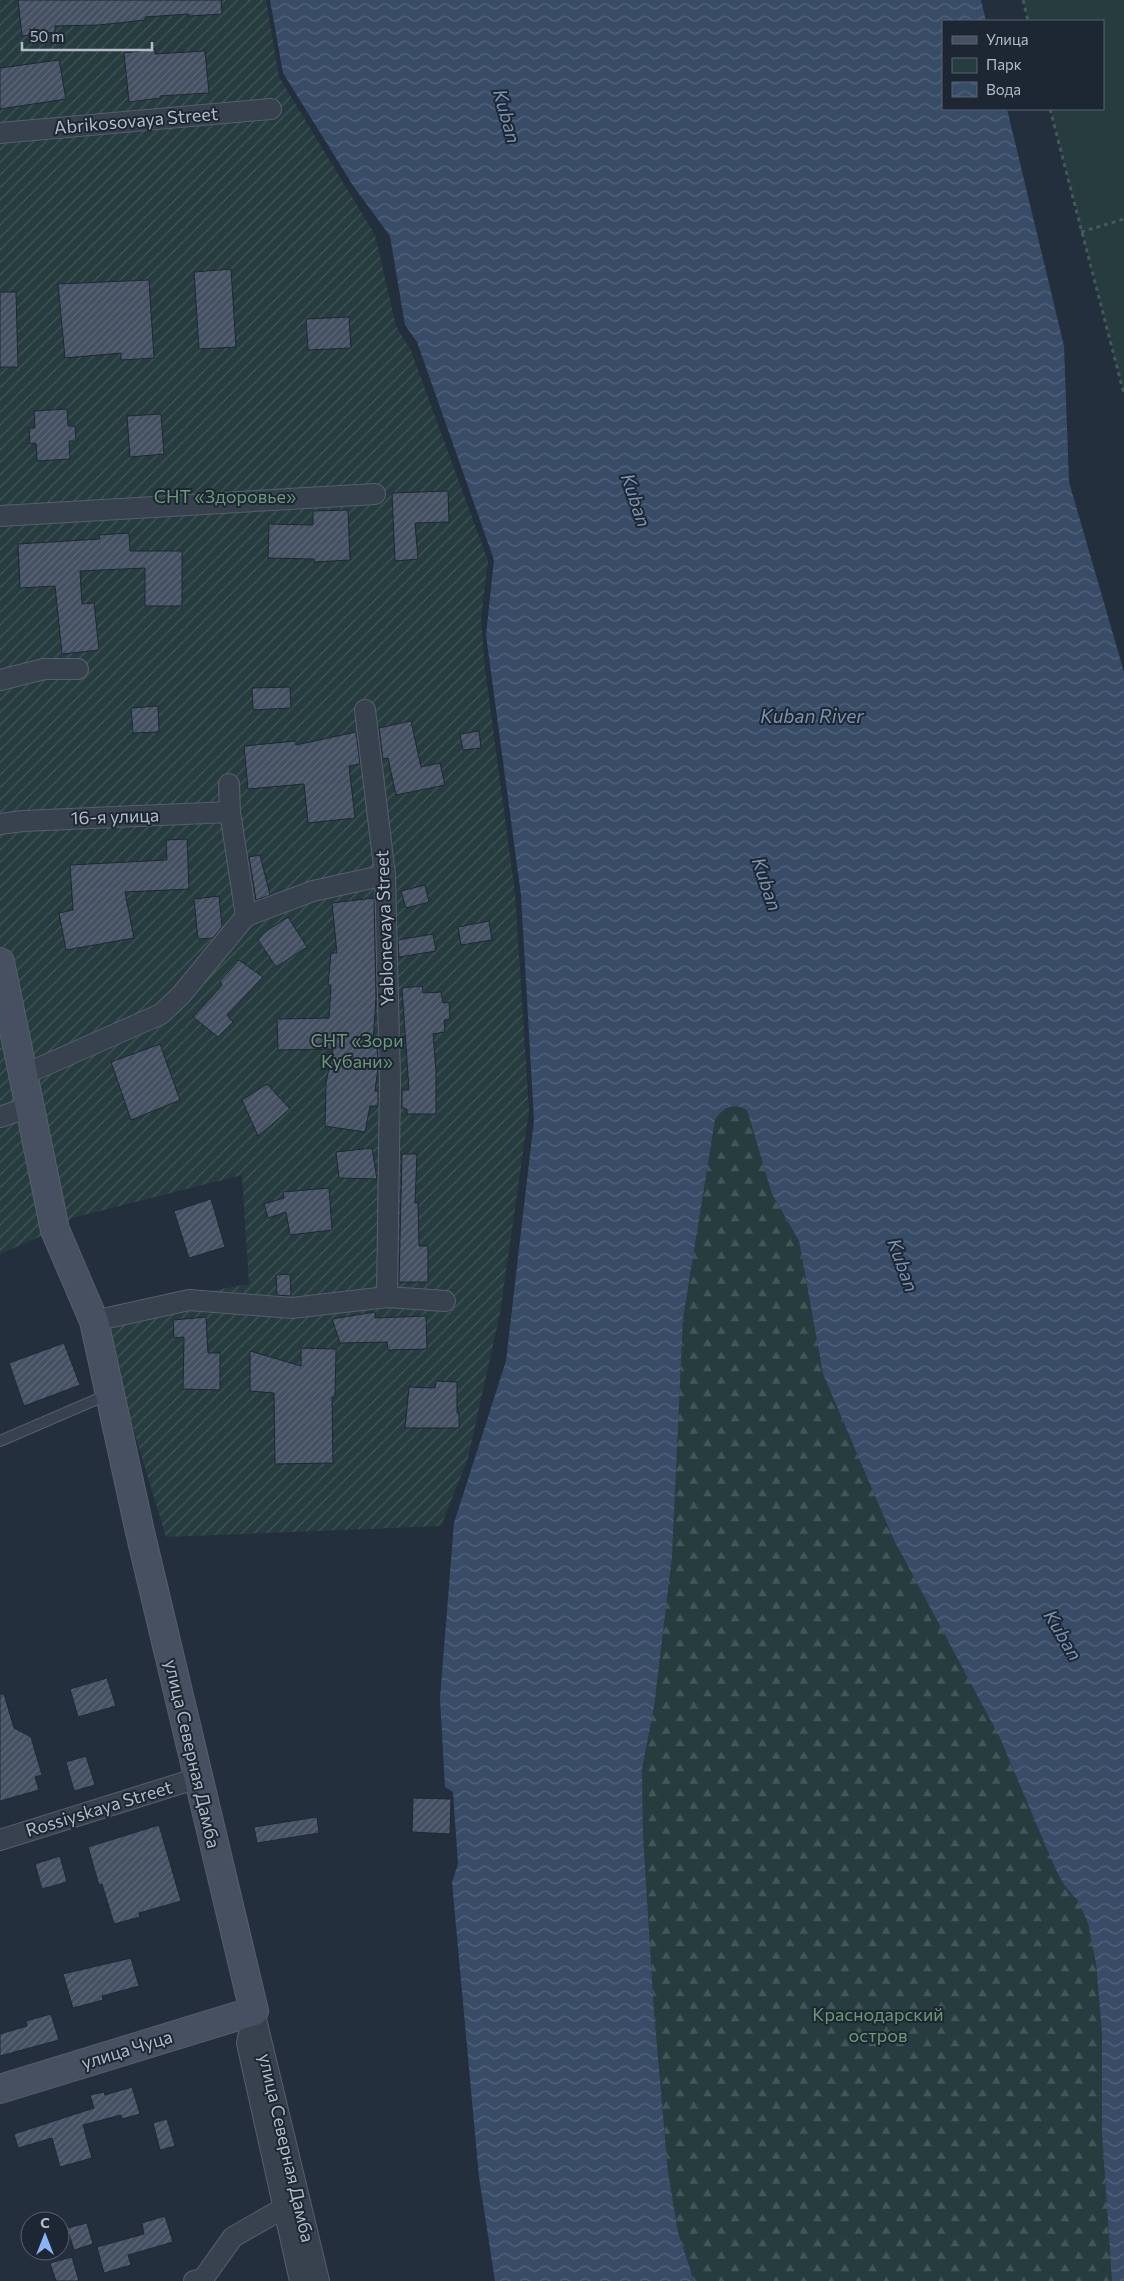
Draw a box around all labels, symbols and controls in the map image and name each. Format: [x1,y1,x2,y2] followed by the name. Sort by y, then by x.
[22,20,152,52] scale bar
[942,20,1104,110] legend
[30,27,64,45] text: 50 m
[986,30,1028,48] text: Улица
[986,55,1022,73] text: Парк
[986,80,1021,98] text: Вода
[489,86,526,146] water label: Kuban
[53,102,219,138] street label: Abrikosovaya Street
[617,470,656,530] water label: Kuban
[154,485,296,507] park label: СНТ «Здоровье»
[760,704,865,727] water label: Kuban River
[70,803,160,829] street label: 16-я улица
[370,850,398,1006] street label: Yablonevaya Street
[748,854,787,914] water label: Kuban
[311,1029,403,1072] park label: СНТ «Зори Кубани»
[883,1235,924,1295] water label: Kuban
[1039,1605,1088,1664] water label: Kuban
[161,1657,225,1850] street label: улица Северная Дамба
[23,1775,175,1841] street label: Rossiyskaya Street
[812,2003,944,2046] park label: Краснодарский остров
[79,2025,175,2073] street label: улица Чуца
[255,2051,319,2244] street label: улица Северная Дамба
[20,2211,70,2261] north arrow
[40,2214,50,2231] text: С

